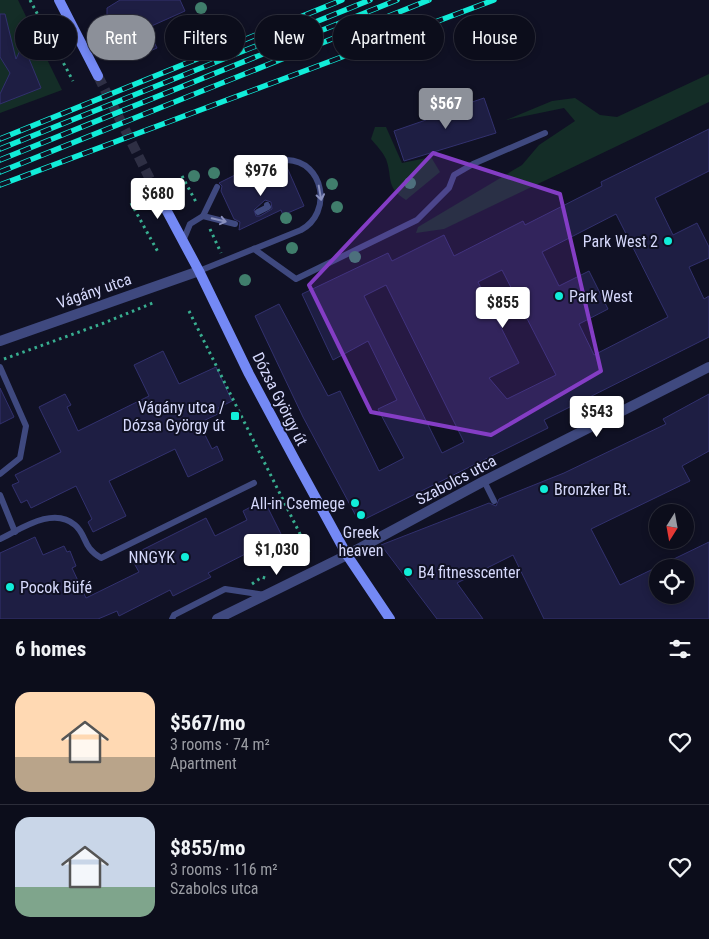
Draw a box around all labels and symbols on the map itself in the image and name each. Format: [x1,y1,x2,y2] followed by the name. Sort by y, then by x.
[416,88,476,130] pin: $567
[231,154,291,197] pin: $976
[128,178,188,220] pin: $680
[315,184,325,200] one-way arrow
[211,216,227,225] one-way arrow
[583,232,658,251] place label: Park West 2
[662,235,674,247] marker: Park West 2
[54,269,134,313] street label: Vágány utca
[473,286,533,329] pin: $855
[569,287,633,306] place label: Park West
[553,290,565,302] marker: Park West
[248,349,312,449] street label: Dózsa György út
[567,396,627,438] pin: $543
[123,398,225,435] place label: Vágány utca / Dózsa György út
[229,410,241,422] marker: Vágány utca / Dózsa György út
[412,451,500,509] street label: Szabolcs utca
[554,480,631,499] place label: Bronzker Bt.
[538,483,550,495] marker: Bronzker Bt.
[251,494,345,513] place label: All-in Csemege
[349,497,361,509] marker: All-in Csemege
[649,504,694,549] north arrow
[355,509,367,521] marker: Greek heaven
[339,523,383,560] place label: Greek heaven
[236,534,318,576] pin: $1,030
[129,548,175,567] place label: NNGYK
[179,551,191,563] marker: NNGYK
[418,563,521,582] place label: B4 fitnesscenter
[402,566,414,578] marker: B4 fitnesscenter
[20,578,92,597] place label: Pocok Büfé
[4,581,16,593] marker: Pocok Büfé

